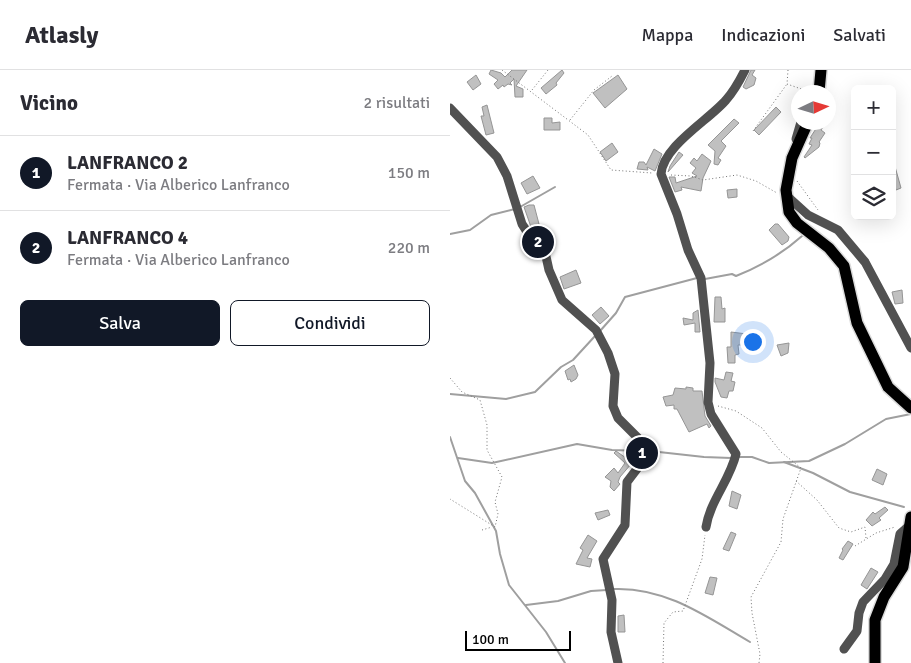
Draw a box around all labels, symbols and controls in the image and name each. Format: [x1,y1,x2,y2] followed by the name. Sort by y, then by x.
[25,20,98,50] text: Atlasly
[641,24,693,46] text: Mappa
[721,24,805,46] text: Indicazioni
[833,24,886,46] text: Salvati
[791,85,836,130] north arrow
[851,85,896,220] map controls
[851,85,896,130] button: +
[20,90,78,116] text: Vicino
[364,93,430,113] text: 2 risultati
[851,130,896,175] button: −
[67,151,188,175] text: LANFRANCO 2
[32,163,40,183] text: 1
[388,163,430,183] text: 150 m
[67,175,290,195] text: Fermata · Via Alberico Lanfranco
[851,175,896,220] button: layers
[522,223,554,261] pin: 2
[67,226,188,250] text: LANFRANCO 4
[32,238,40,258] text: 2
[388,238,430,258] text: 220 m
[67,250,290,270] text: Fermata · Via Alberico Lanfranco
[20,300,220,346] button: Salva
[230,300,430,346] button: Condividi
[740,329,766,355] your location
[626,434,658,472] pin: 1
[465,628,571,651] scale bar
[472,631,509,648] text: 100 m

